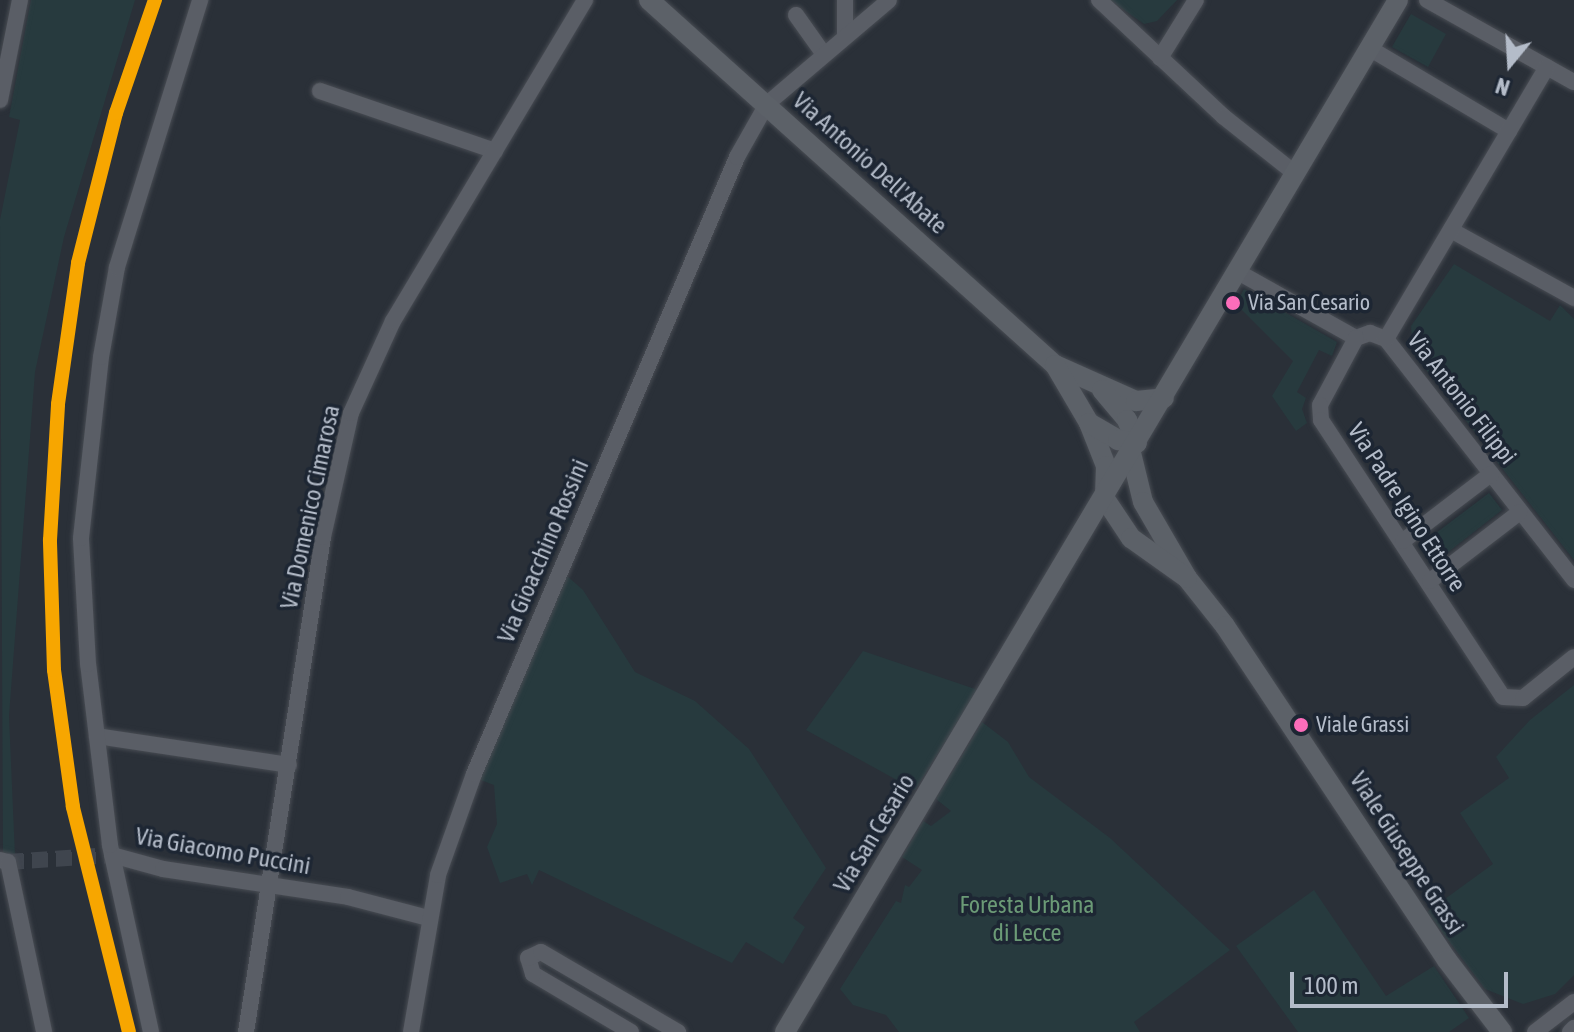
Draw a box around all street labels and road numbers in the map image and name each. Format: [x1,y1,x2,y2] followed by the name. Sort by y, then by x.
[787,86,953,240] street label: Via Antonio Dell'Abate
[1401,326,1523,470] street label: Via Antonio Filippi
[274,402,346,612] street label: Via Domenico Cimarosa
[1342,417,1472,597] street label: Via Padre Igino Ettorre
[491,455,595,647] street label: Via Gioacchino Rossini
[1344,766,1470,940] street label: Viale Giuseppe Grassi
[827,769,921,897] street label: Via San Cesario
[133,821,313,881] street label: Via Giacomo Puccini

